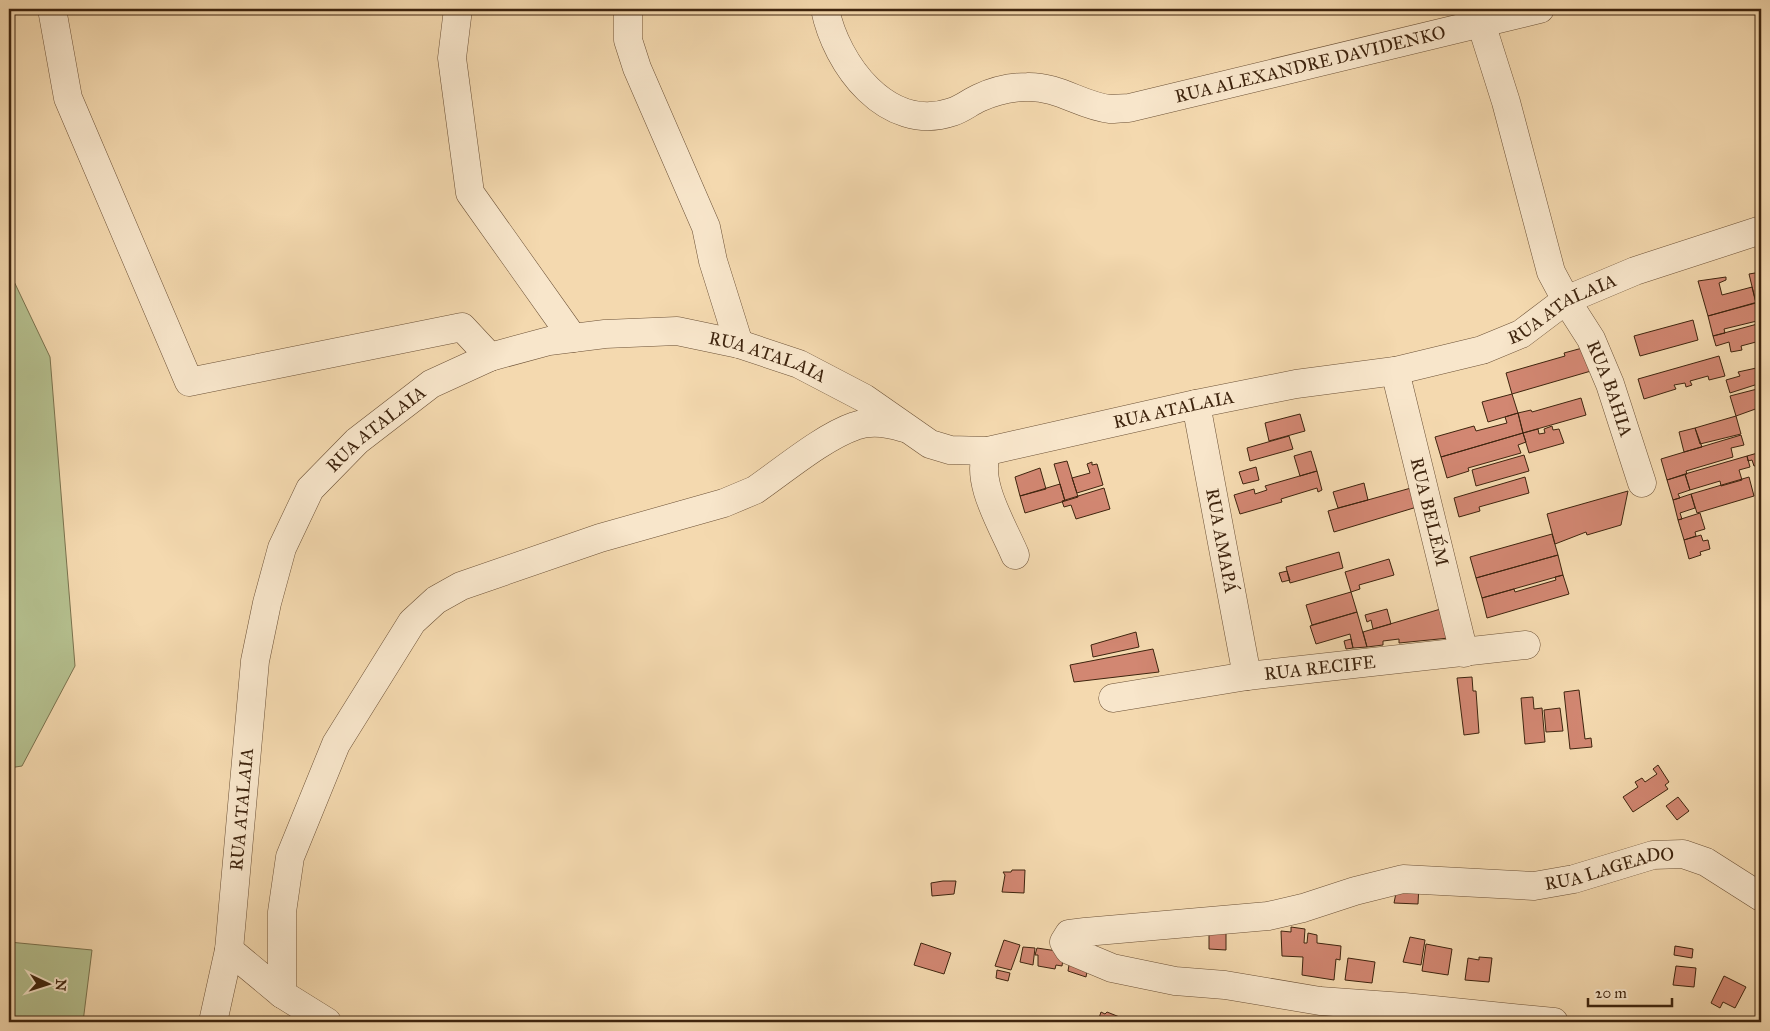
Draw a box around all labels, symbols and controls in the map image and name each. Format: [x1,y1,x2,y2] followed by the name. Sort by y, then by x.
[1173,21,1448,108] street label: RUA ALEXANDRE DAVIDENKO
[1505,269,1620,349] street label: RUA ATALAIA
[707,327,830,387] street label: RUA ATALAIA
[1582,337,1637,440] street label: RUA BAHIA
[322,381,430,477] street label: RUA ATALAIA
[1111,386,1236,433] street label: RUA ATALAIA
[1406,455,1453,568] street label: RUA BELÉM
[1201,486,1244,595] street label: RUA AMAPÁ
[1263,651,1377,685] street label: RUA RECIFE
[225,747,258,872] street label: RUA ATALAIA
[1543,843,1674,895] street label: RUA LAGEADO
[22,958,72,1008] north arrow
[1588,976,1671,1008] scale bar
[52,978,69,992] text: N
[1595,984,1627,1002] text: 20 m

